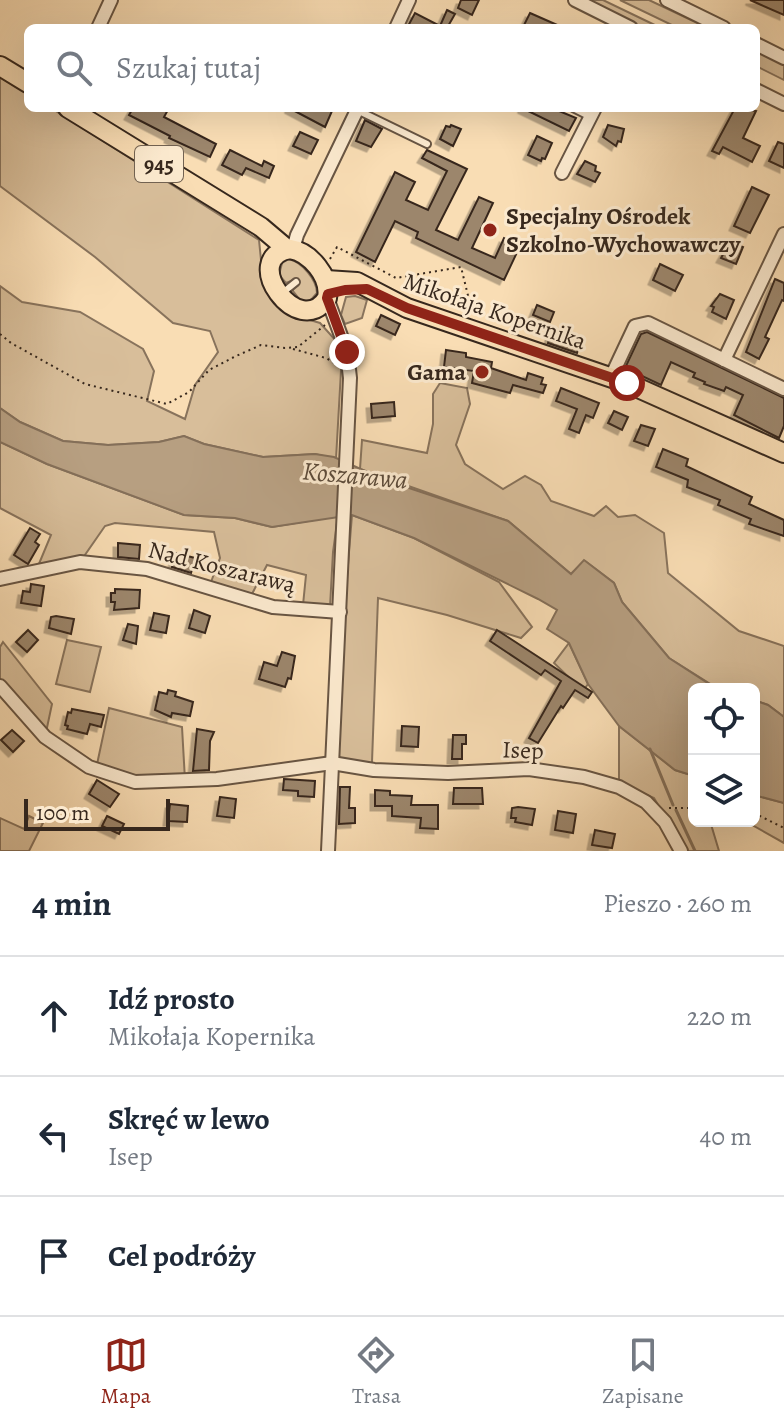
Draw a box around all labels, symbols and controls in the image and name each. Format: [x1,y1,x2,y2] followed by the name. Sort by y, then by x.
[24,24,760,112] search box
[52,46,96,90] icon: search
[116,48,261,88] text: Szukaj tutaj
[135,146,183,182] road number: 945
[506,200,741,260] place label: Specjalny Ośrodek Szkolno-Wychowawczy
[481,221,499,239] marker: Specjalny Ośrodek Szkolno-Wychowawczy
[399,265,591,358] street label: Mikołaja Kopernika
[329,334,365,370] route end
[407,356,466,388] place label: Gama
[473,363,491,381] marker: Gama
[609,365,645,401] route start
[301,453,409,498] water label: Koszarawa
[145,533,300,601] street label: Nad Koszarawą
[688,683,760,827] map controls
[688,683,760,755] button: locate
[502,733,544,767] street label: Isep
[688,755,760,827] button: layers
[24,795,170,831] scale bar
[36,798,90,828] text: 100 m
[32,880,111,927] text: 4 min
[603,886,752,921] text: Pieszo · 260 m
[108,979,235,1019] text: Idź prosto
[32,994,76,1038] icon: ahead
[687,999,752,1034] text: 220 m
[108,1019,315,1054] text: Mikołaja Kopernika
[108,1099,270,1139] text: Skręć w lewo
[32,1114,76,1158] icon: left
[700,1119,752,1154] text: 40 m
[108,1139,153,1174] text: Isep
[32,1234,76,1278] icon: arrive
[108,1236,255,1276] text: Cel podróży
[100,1333,151,1411] tab: Mapa
[352,1333,401,1411] tab: Trasa
[602,1333,683,1411] tab: Zapisane

